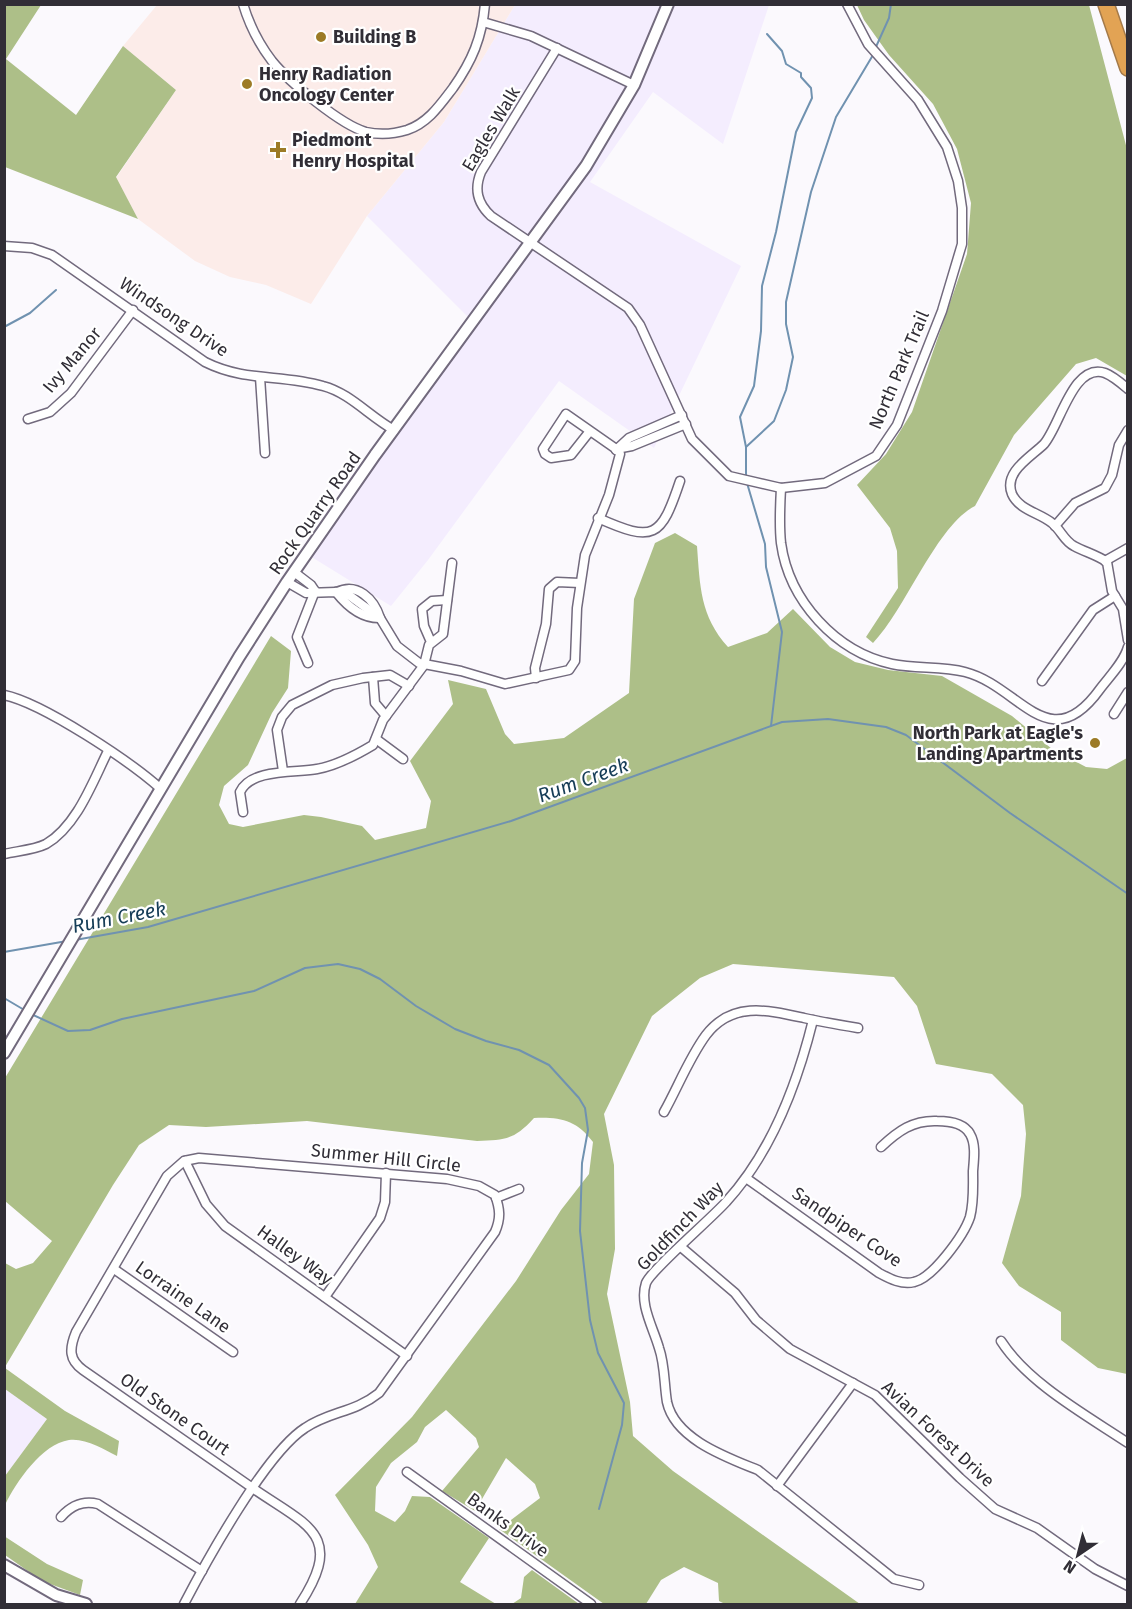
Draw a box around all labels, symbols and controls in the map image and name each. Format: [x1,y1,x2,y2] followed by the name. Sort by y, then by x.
[333,26,416,48] place label: Building B
[314,30,328,44] marker: Building B
[259,63,395,106] place label: Henry Radiation Oncology Center
[240,77,254,91] marker: Henry Radiation Oncology Center
[457,82,525,175] street label: Eagles Walk
[292,129,415,172] place label: Piedmont Henry Hospital
[269,141,287,159] marker: Piedmont Henry Hospital
[115,272,233,362] street label: Windsong Drive
[864,307,934,433] street label: North Park Trail
[38,322,106,398] street label: Ivy Manor
[264,447,366,579] street label: Rock Quarry Road
[913,722,1083,765] place label: North Park at Eagle's Landing Apartments
[1088,736,1102,750] marker: North Park at Eagle's Landing Apartments
[534,752,632,808] water label: Rum Creek
[70,896,168,938] water label: Rum Creek
[310,1139,462,1177] street label: Summer Hill Circle
[632,1177,728,1275] street label: Goldfinch Way
[788,1182,906,1272] street label: Sandpiper Cove
[253,1220,337,1290] street label: Halley Way
[131,1256,235,1338] street label: Lorraine Lane
[116,1368,235,1460] street label: Old Stone Court
[877,1376,999,1492] street label: Avian Forest Drive
[463,1488,553,1562] street label: Banks Drive
[1048,1525,1108,1585] north arrow
[1060,1556,1079,1578] text: N

